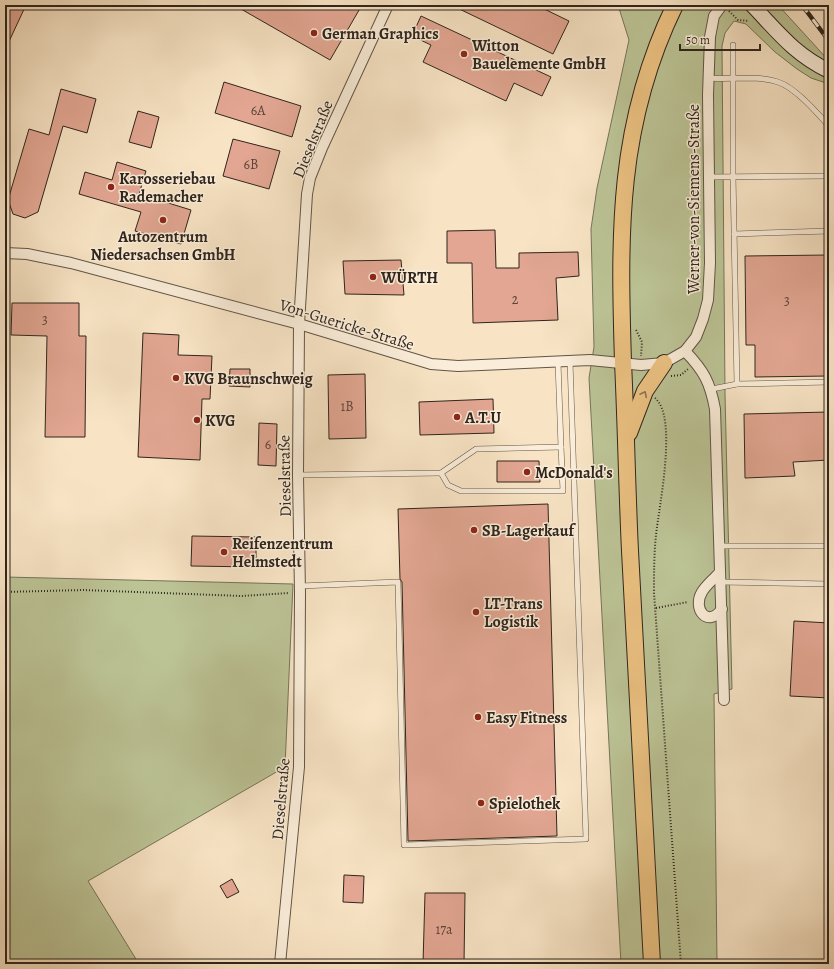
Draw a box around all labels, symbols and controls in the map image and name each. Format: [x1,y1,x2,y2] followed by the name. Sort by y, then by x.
[322,23,439,45] place label: German Graphics
[680,26,760,52] scale bar
[309,28,319,38] marker: German Graphics
[686,32,710,48] text: 50 m
[471,35,606,75] place label: Witton Bauelemente GmbH
[459,49,469,59] marker: Witton Bauelemente GmbH
[287,97,339,182] street label: Dieselstraße
[251,101,266,120] house number: 6A
[683,104,705,295] street label: Werner-von-Siemens-Straße
[244,155,258,174] house number: 6B
[119,168,216,208] place label: Karosseriebau Rademacher
[106,182,116,192] marker: Karosseriebau Rademacher
[158,215,168,225] marker: Autozentrum Niedersachsen GmbH
[90,226,236,266] place label: Autozentrum Niedersachsen GmbH
[380,267,438,289] place label: WÜRTH
[368,272,378,282] marker: WÜRTH
[512,290,519,309] house number: 2
[784,291,790,310] house number: 3
[276,294,417,356] street label: Von-Guericke-Straße
[42,310,48,329] house number: 3
[184,368,314,390] place label: KVG Braunschweig
[171,373,181,383] marker: KVG Braunschweig
[639,391,646,398] one-way arrow
[340,397,354,416] house number: 1B
[464,407,501,429] place label: A.T.U
[205,410,235,432] place label: KVG
[452,412,462,422] marker: A.T.U
[192,415,202,425] marker: KVG
[265,435,271,454] house number: 6
[273,435,297,517] street label: Dieselstraße
[535,462,613,484] place label: McDonald's
[522,467,532,477] marker: McDonald's
[482,520,576,542] place label: SB-Lagerkauf
[469,525,479,535] marker: SB-Lagerkauf
[232,533,334,573] place label: Reifenzentrum Helmstedt
[219,547,229,557] marker: Reifenzentrum Helmstedt
[484,593,543,633] place label: LT-Trans Logistik
[471,607,481,617] marker: LT-Trans Logistik
[486,707,567,729] place label: Easy Fitness
[473,712,483,722] marker: Easy Fitness
[266,757,296,841] street label: Dieselstraße
[489,793,561,815] place label: Spielothek
[476,798,486,808] marker: Spielothek
[435,920,453,939] house number: 17a

